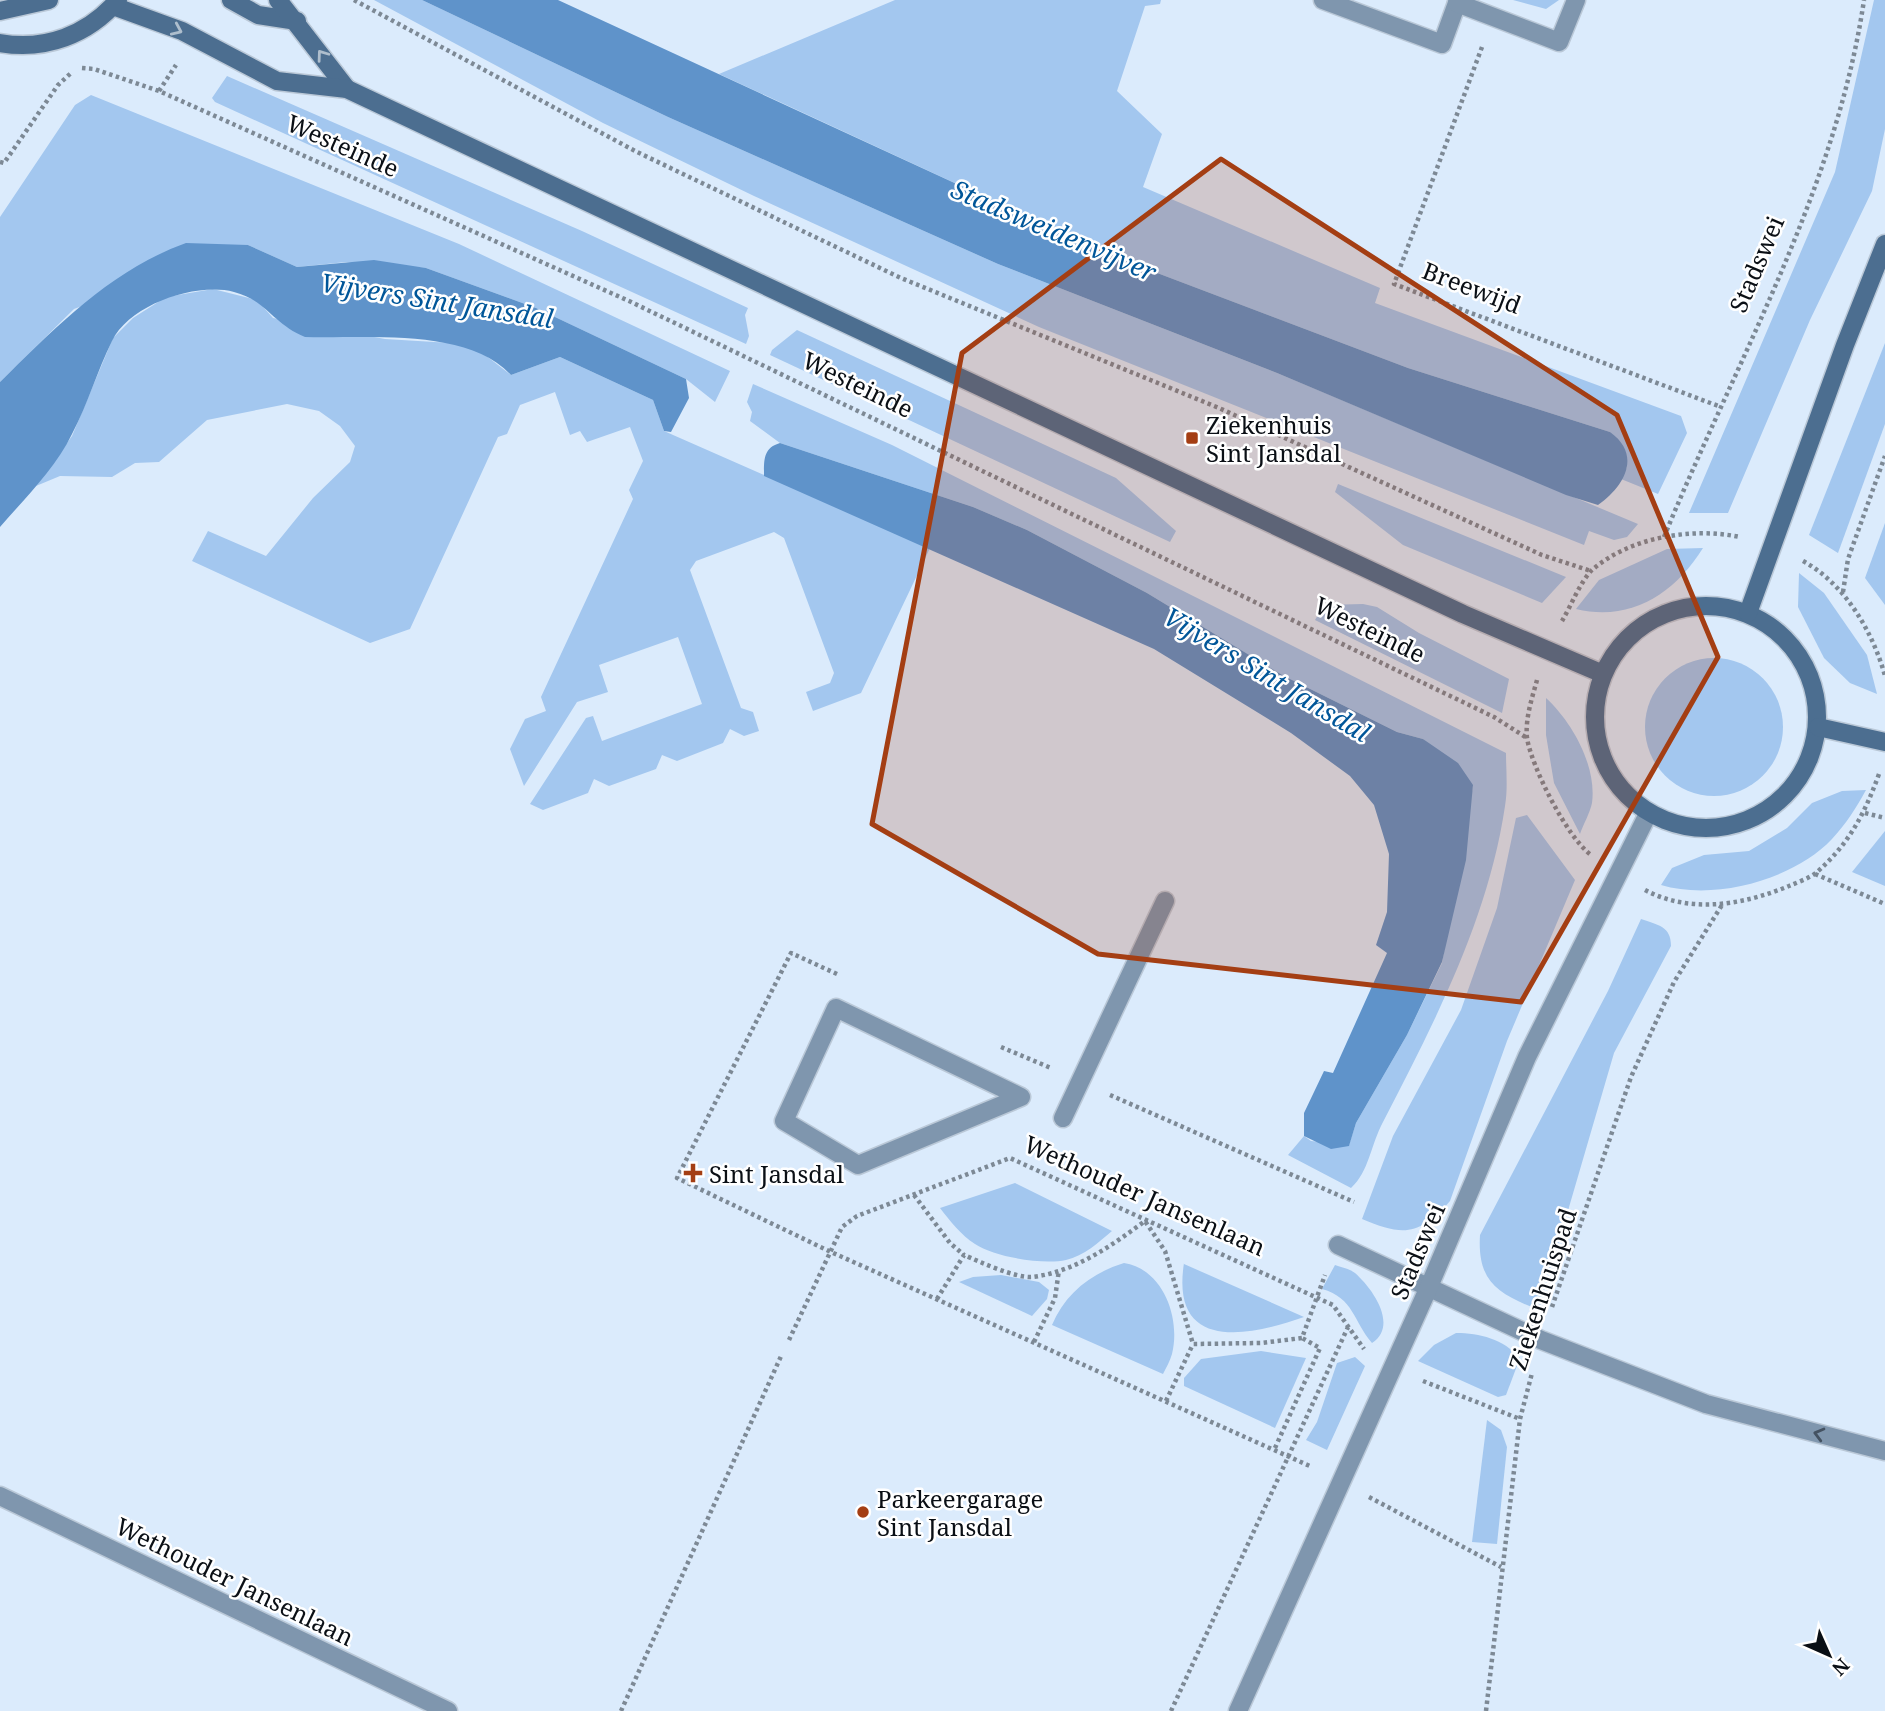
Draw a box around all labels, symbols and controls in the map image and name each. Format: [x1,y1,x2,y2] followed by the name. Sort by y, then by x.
[170,22,182,36] one-way arrow
[318,51,330,63] one-way arrow
[282,106,404,184] street label: Westeinde
[946,170,1163,290] water label: Stadsweidenvijver
[1721,210,1791,317] street label: Stadswei
[1418,253,1526,321] street label: Breewijd
[318,264,556,336] water label: Vijvers Sint Jansdal
[797,343,919,425] street label: Westeinde
[1206,408,1342,469] place label: Ziekenhuis Sint Jansdal
[1184,430,1200,446] marker: Ziekenhuis Sint Jansdal
[1309,588,1431,670] street label: Westeinde
[1157,598,1377,750] water label: Vijvers Sint Jansdal
[1019,1127,1271,1263] street label: Wethouder Jansenlaan
[709,1157,845,1190] place label: Sint Jansdal
[683,1163,703,1183] marker: Sint Jansdal
[1382,1197,1452,1304] street label: Stadswei
[1500,1203,1584,1374] street label: Ziekenhuispad
[1813,1427,1825,1442] one-way arrow
[877,1482,1043,1543] place label: Parkeergarage Sint Jansdal
[855,1504,871,1520] marker: Parkeergarage Sint Jansdal
[110,1509,360,1653] street label: Wethouder Jansenlaan
[1794,1620,1864,1690] north arrow
[1827,1653,1856,1682] text: N

